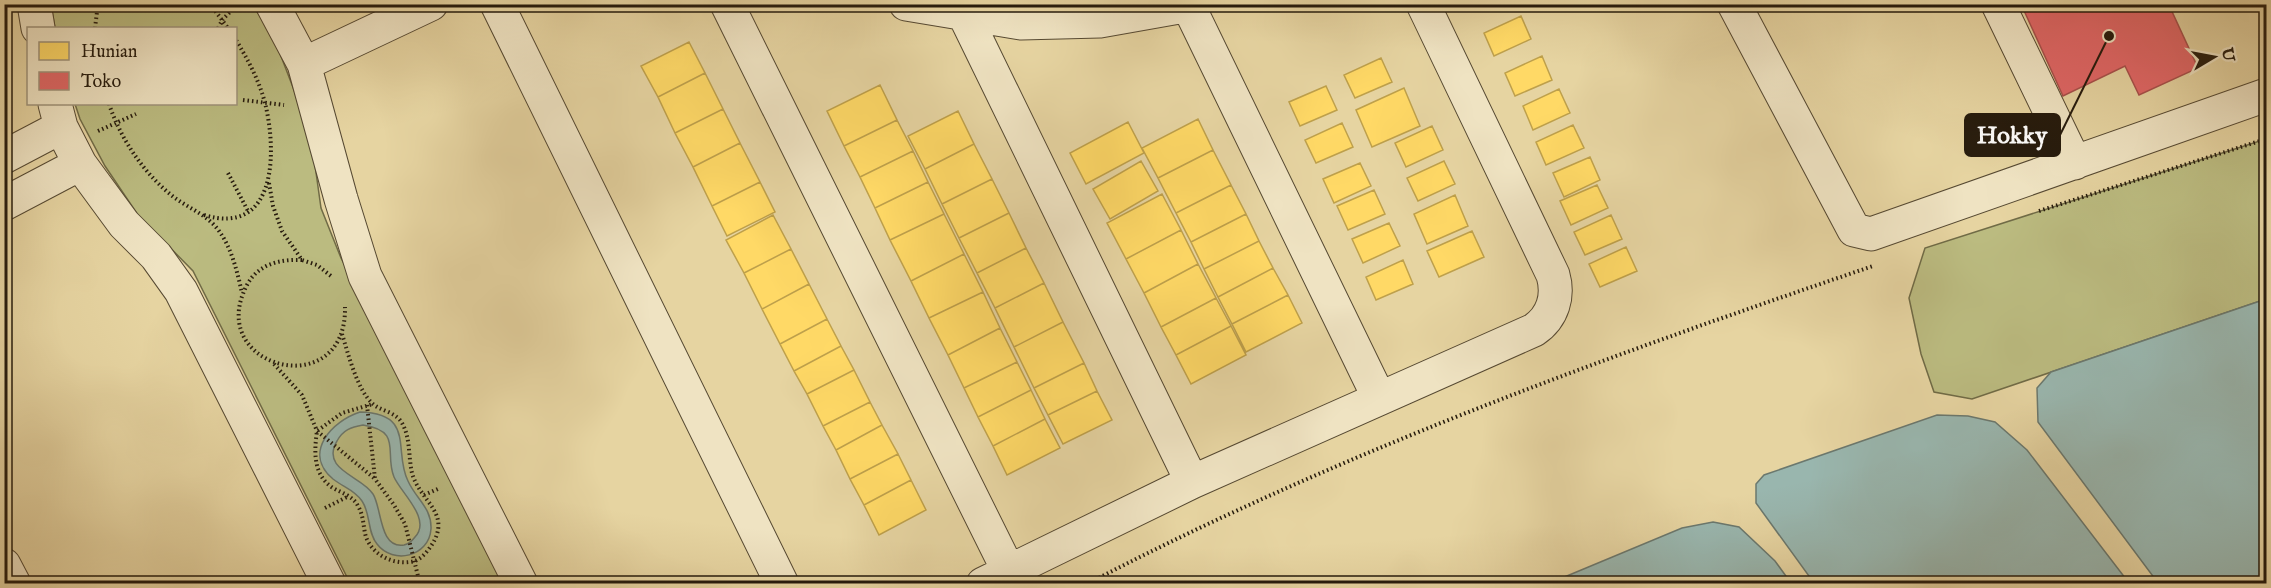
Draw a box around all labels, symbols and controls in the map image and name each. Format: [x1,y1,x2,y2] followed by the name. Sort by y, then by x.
[27,27,237,105] legend
[2184,27,2244,87] north arrow
[81,41,138,64] text: Hunian
[2216,45,2238,64] text: U
[81,71,122,94] text: Toko
[1965,114,2060,156] callout: Hokky
[1977,121,2048,152] text: Hokky

